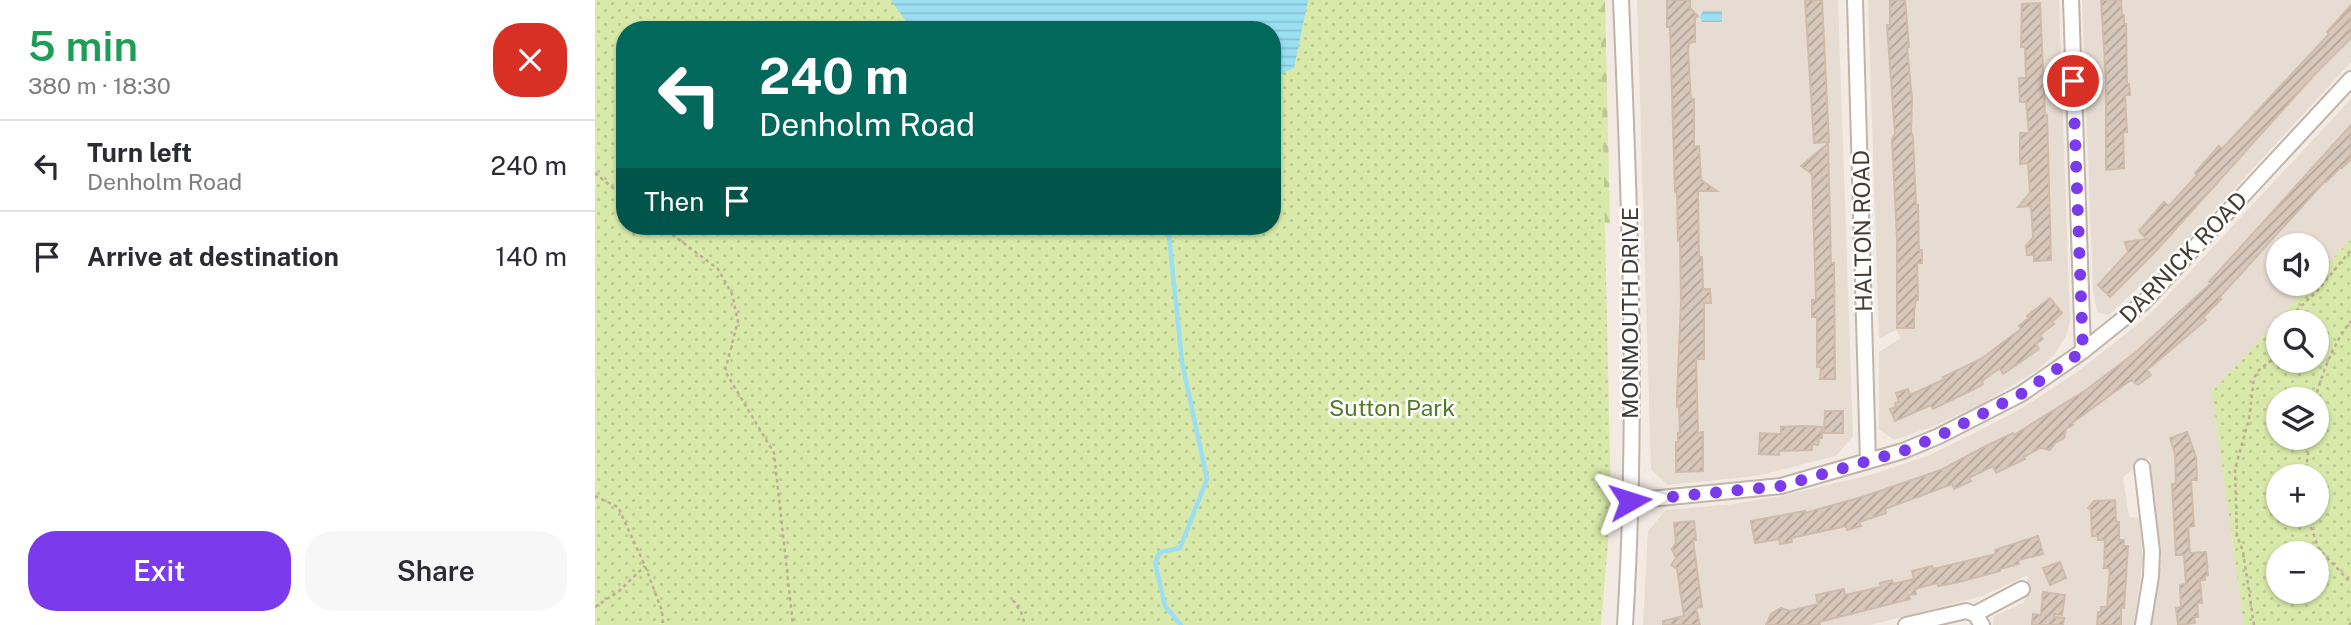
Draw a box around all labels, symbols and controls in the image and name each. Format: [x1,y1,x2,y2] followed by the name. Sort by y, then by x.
[28,21,138,70] text: 5 min
[493,23,567,97] button: close
[759,47,909,105] text: 240 m
[644,49,735,140] icon: left
[2043,51,2103,111] pin
[2054,62,2092,100] icon: arrive
[28,72,171,99] text: 380 m · 18:30
[759,106,975,143] text: Denholm Road
[87,137,192,168] text: Turn left
[28,147,66,185] icon: left
[490,150,567,181] text: 240 m
[1847,150,1877,312] street label: HALTON ROAD
[87,168,242,195] text: Denholm Road
[718,182,756,220] icon: arrive
[644,186,704,217] text: Then
[2114,186,2252,328] street label: DARNICK ROAD
[1616,207,1643,419] street label: MONMOUTH DRIVE
[2266,233,2329,604] map controls
[2266,233,2329,296] button: sound
[28,238,66,276] icon: arrive
[87,241,339,272] text: Arrive at destination
[495,241,567,272] text: 140 m
[2266,310,2329,373] button: search
[2266,387,2329,450] button: layers
[1329,394,1455,421] park label: Sutton Park
[1593,464,1667,538] position arrow
[2266,464,2329,527] button: +
[28,531,291,611] button: Exit
[305,531,567,611] button: Share
[2266,541,2329,604] button: −

